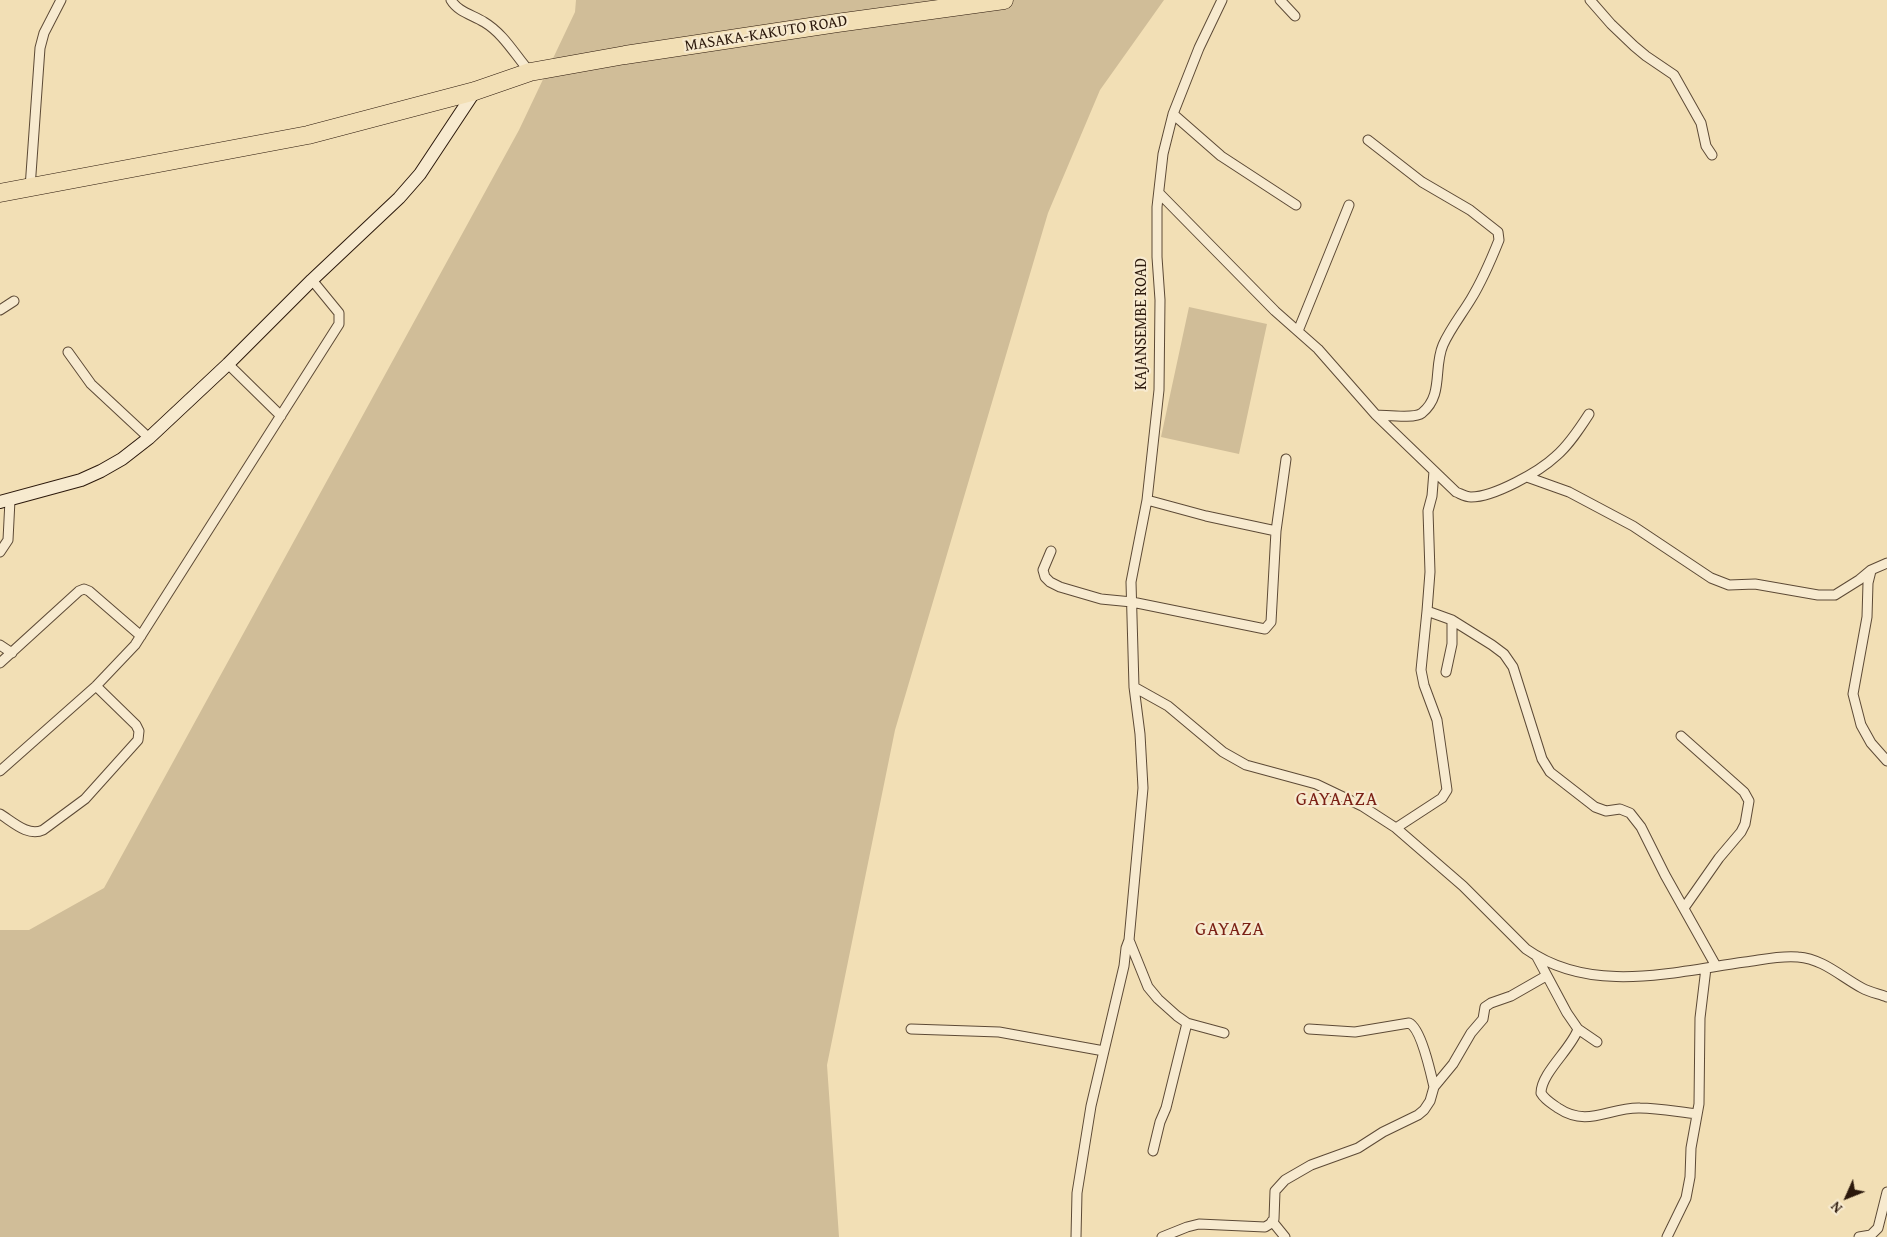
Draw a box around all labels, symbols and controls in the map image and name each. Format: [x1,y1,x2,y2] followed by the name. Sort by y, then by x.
[683,12,849,56] street label: MASAKA-KAKUTO ROAD
[1132,258,1152,390] street label: KAJANSEMBE ROAD
[1295,789,1379,811] district label: GAYAAZA
[1194,919,1266,941] district label: GAYAZA
[1822,1172,1872,1222] north arrow
[1826,1197,1847,1218] text: N

